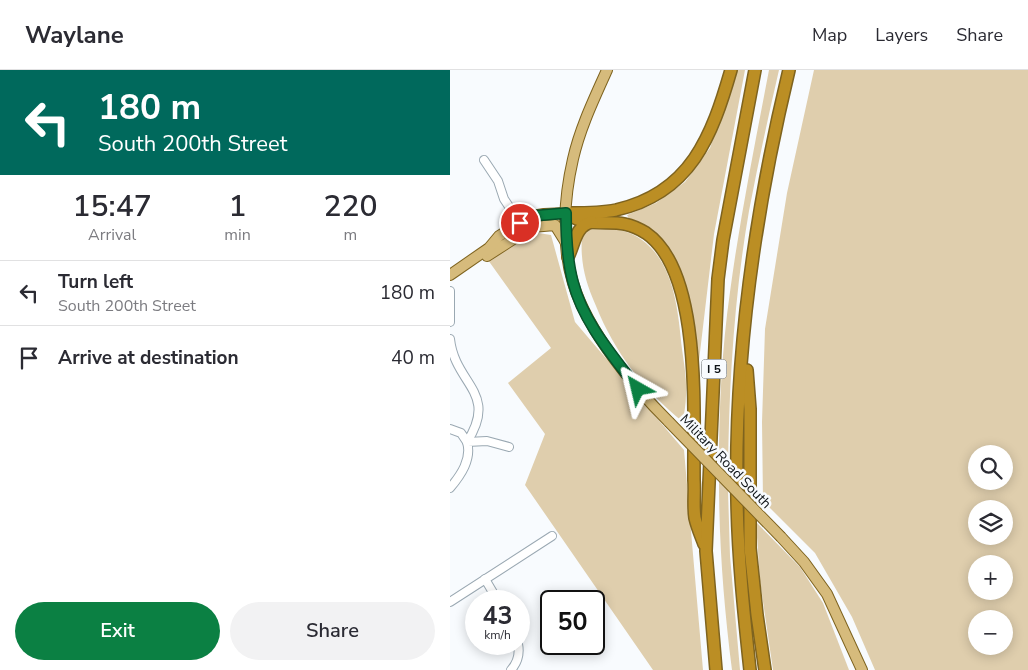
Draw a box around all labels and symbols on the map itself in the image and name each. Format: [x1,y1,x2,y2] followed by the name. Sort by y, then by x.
[499,202,541,244] pin
[702,360,726,378] road number: I 5
[611,362,663,414] position arrow
[676,410,776,513] street label: Military Road South
[540,590,605,655] speed limit sign: 50

